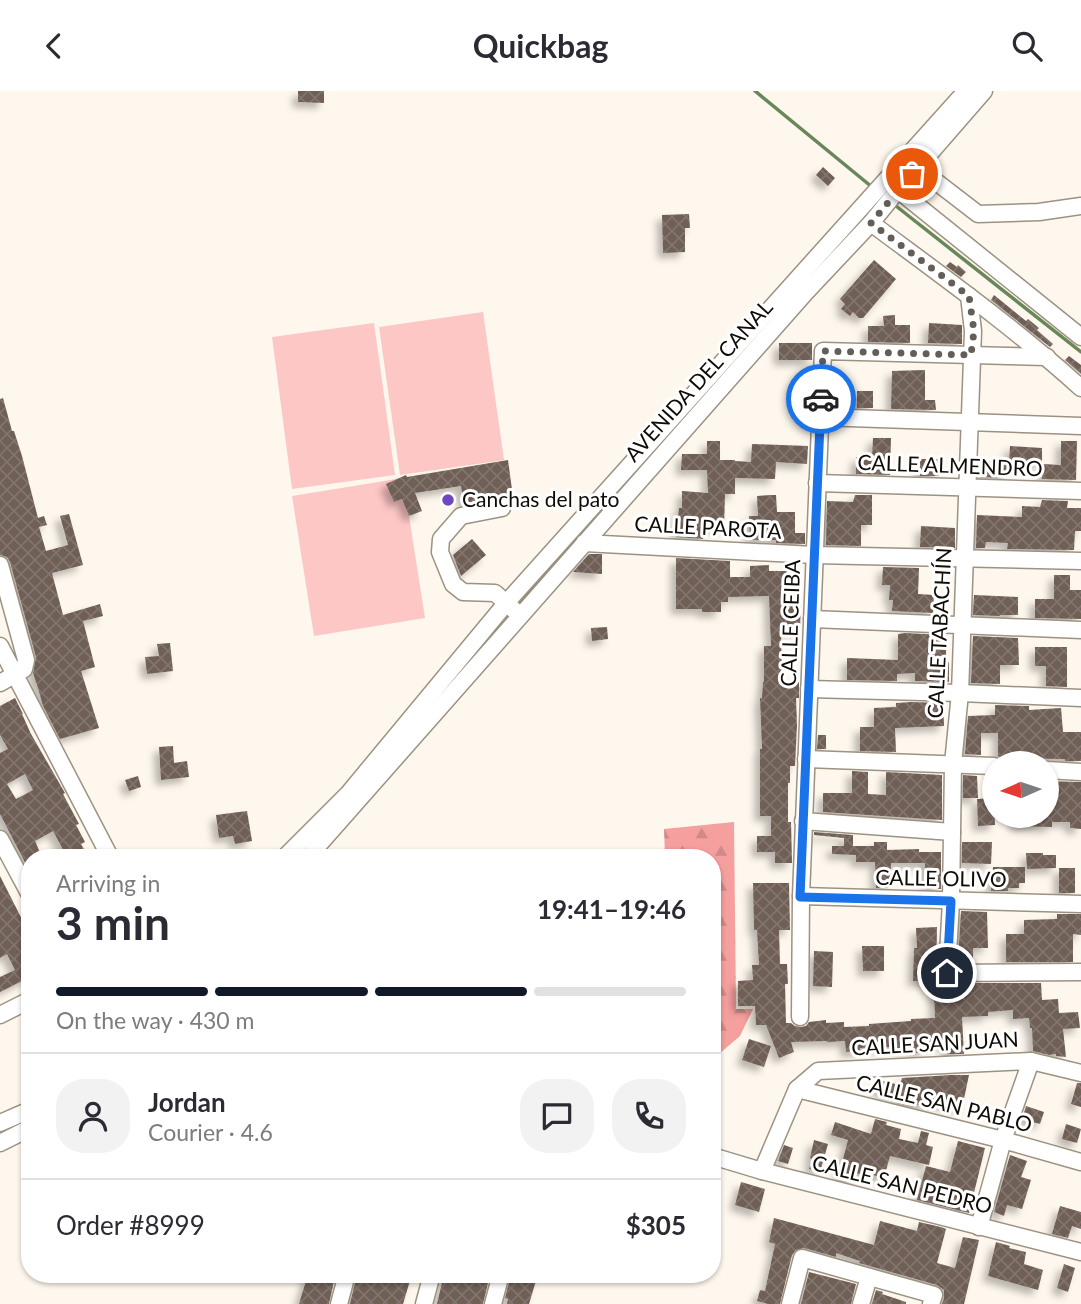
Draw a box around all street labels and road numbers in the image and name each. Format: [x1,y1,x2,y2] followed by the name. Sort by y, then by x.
[619,294,777,466] street label: AVENIDA DEL CANAL
[857,449,1043,480] street label: CALLE ALMENDRO
[634,510,783,543] street label: CALLE PAROTA
[922,547,955,719] street label: CALLE TABACHÍN
[775,558,804,687] street label: CALLE CEIBA
[875,864,1007,891] street label: CALLE OLIVO
[851,1026,1019,1059] street label: CALLE SAN JUAN
[854,1069,1035,1136] street label: CALLE SAN PABLO
[810,1149,995,1218] street label: CALLE SAN PEDRO

